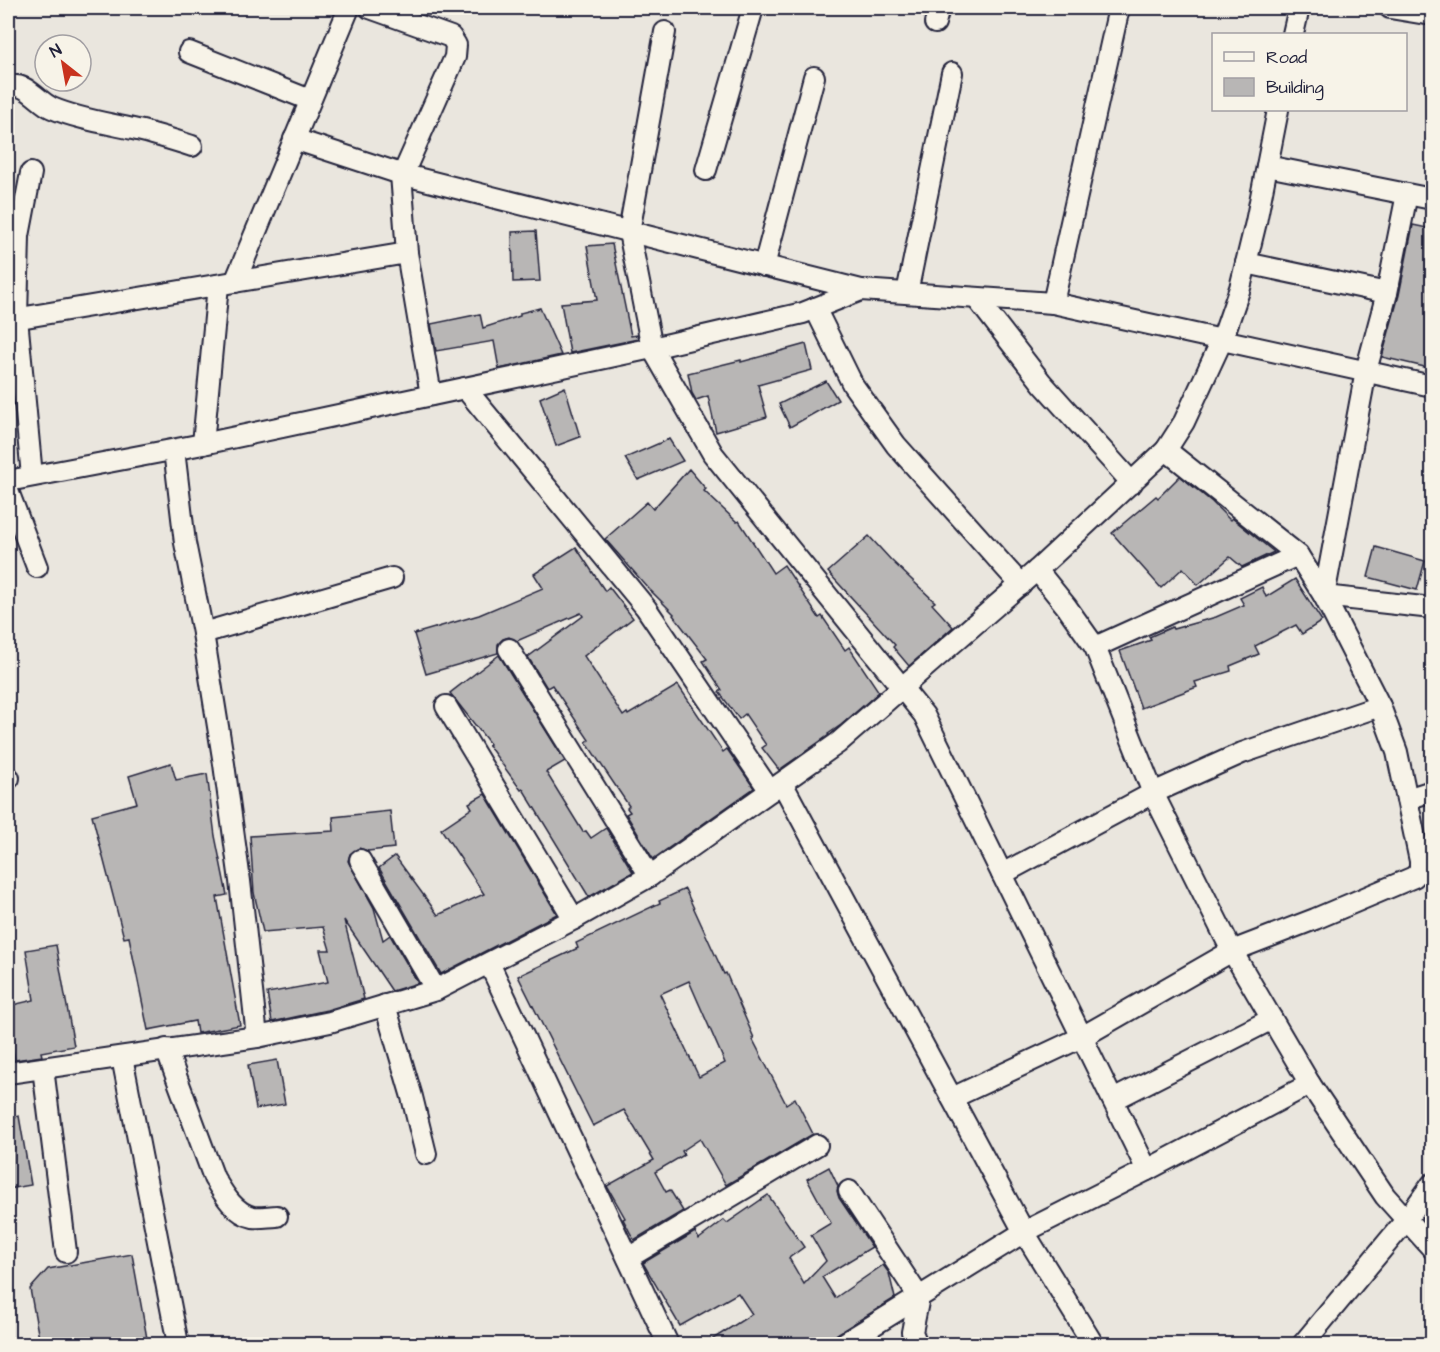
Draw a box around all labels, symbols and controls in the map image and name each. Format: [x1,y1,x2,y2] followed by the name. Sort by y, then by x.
[33,33,93,93] north arrow
[1212,33,1407,111] legend
[46,39,66,63] text: N
[1266,45,1307,70] text: Road
[1266,75,1324,101] text: Building

